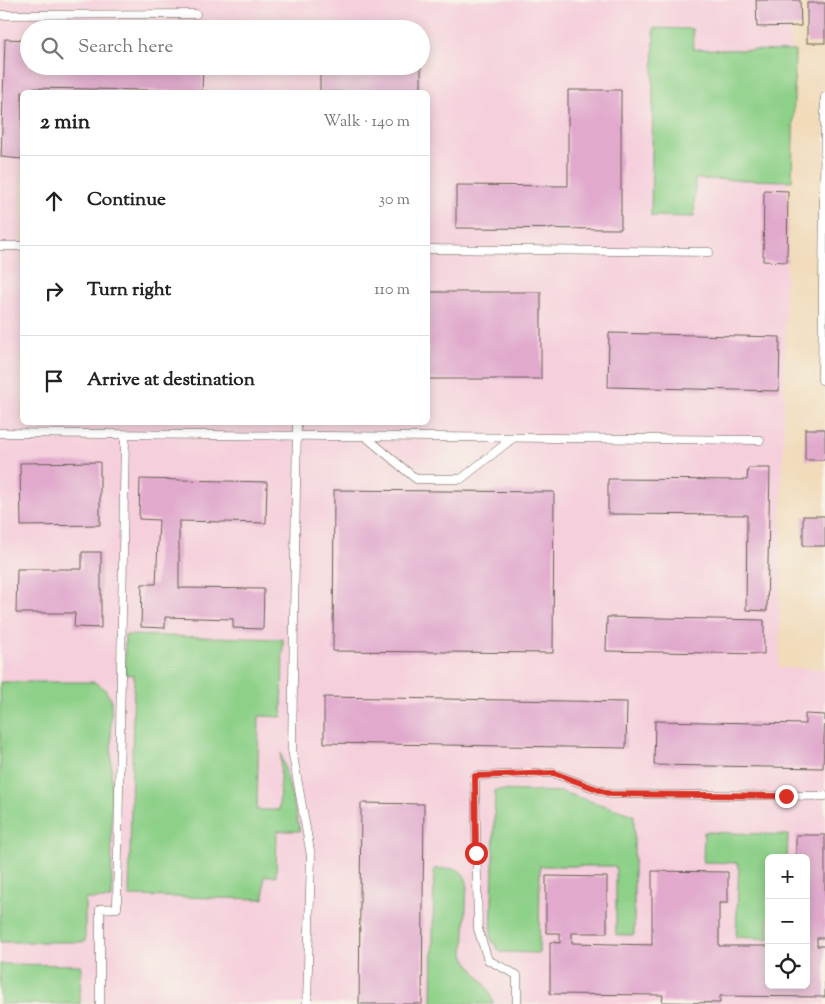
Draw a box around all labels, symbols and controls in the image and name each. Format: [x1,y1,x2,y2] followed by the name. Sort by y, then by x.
[20,20,430,75] search box
[38,34,66,62] icon: search
[78,34,173,61] text: Search here
[40,108,90,138] text: 2 min
[323,111,410,134] text: Walk · 140 m
[40,187,68,215] icon: ahead
[87,187,166,214] text: Continue
[379,189,410,212] text: 30 m
[40,277,68,305] icon: right
[87,277,171,304] text: Turn right
[374,279,410,302] text: 110 m
[40,367,68,395] icon: arrive
[87,367,255,394] text: Arrive at destination
[775,785,798,808] route end
[465,842,488,865] route start
[765,854,810,989] map controls
[765,854,810,899] button: +
[765,899,810,944] button: −
[765,944,810,989] button: locate

